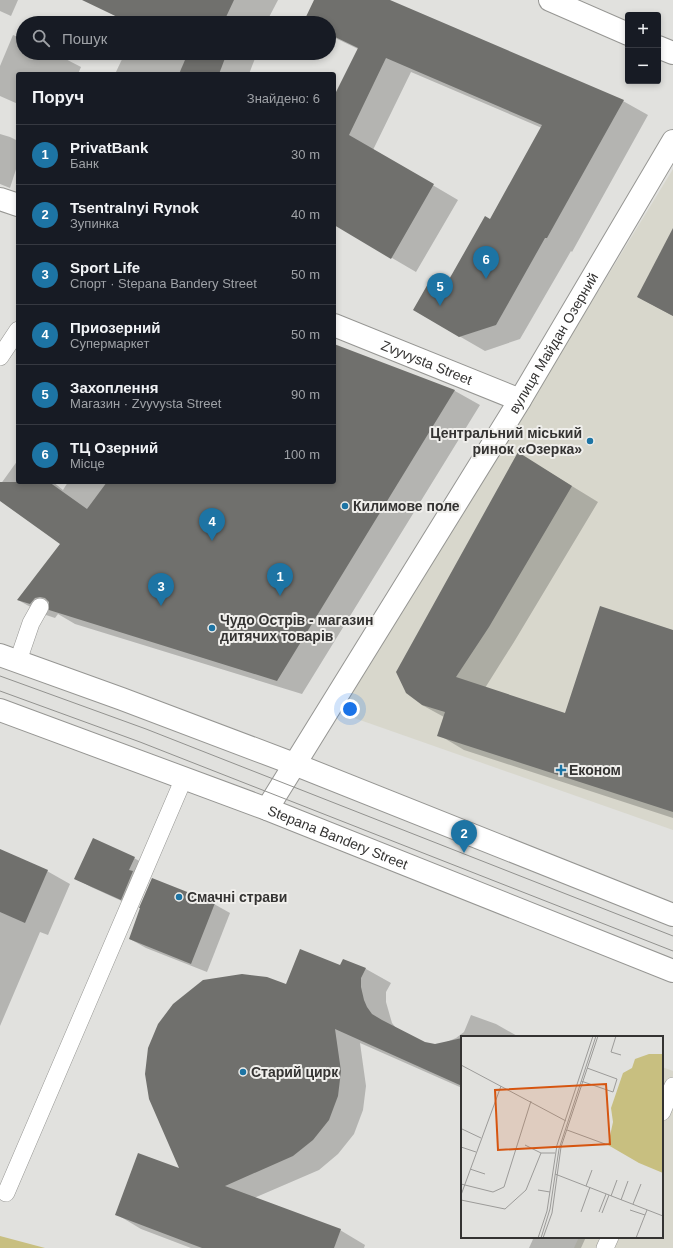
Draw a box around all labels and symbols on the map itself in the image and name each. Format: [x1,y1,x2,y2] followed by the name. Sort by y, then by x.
[473,246,499,279] pin: 6
[506,270,601,416] street label: вулиця Майдан Озерний
[427,273,453,306] pin: 5
[379,337,475,388] street label: Zvyvysta Street
[430,425,582,457] place label: Центральний міський ринок «Озерка»
[585,436,595,446] marker: Центральний міський ринок «Озерка»
[353,498,460,514] place label: Килимове поле
[340,501,350,511] marker: Килимове поле
[199,508,225,541] pin: 4
[267,563,293,596] pin: 1
[148,573,174,606] pin: 3
[220,612,373,644] place label: Чудо Острів - магазин дитячих товарів
[207,623,217,633] marker: Чудо Острів - магазин дитячих товарів
[340,699,360,719] your location
[569,762,621,778] place label: Економ
[556,765,566,775] marker: Економ
[265,802,410,872] street label: Stepana Bandery Street
[451,820,477,853] pin: 2
[187,889,287,905] place label: Смачні страви
[174,892,184,902] marker: Смачні страви
[461,1036,663,1238] inset map
[251,1064,339,1080] place label: Старий цирк
[238,1067,248,1077] marker: Старий цирк

